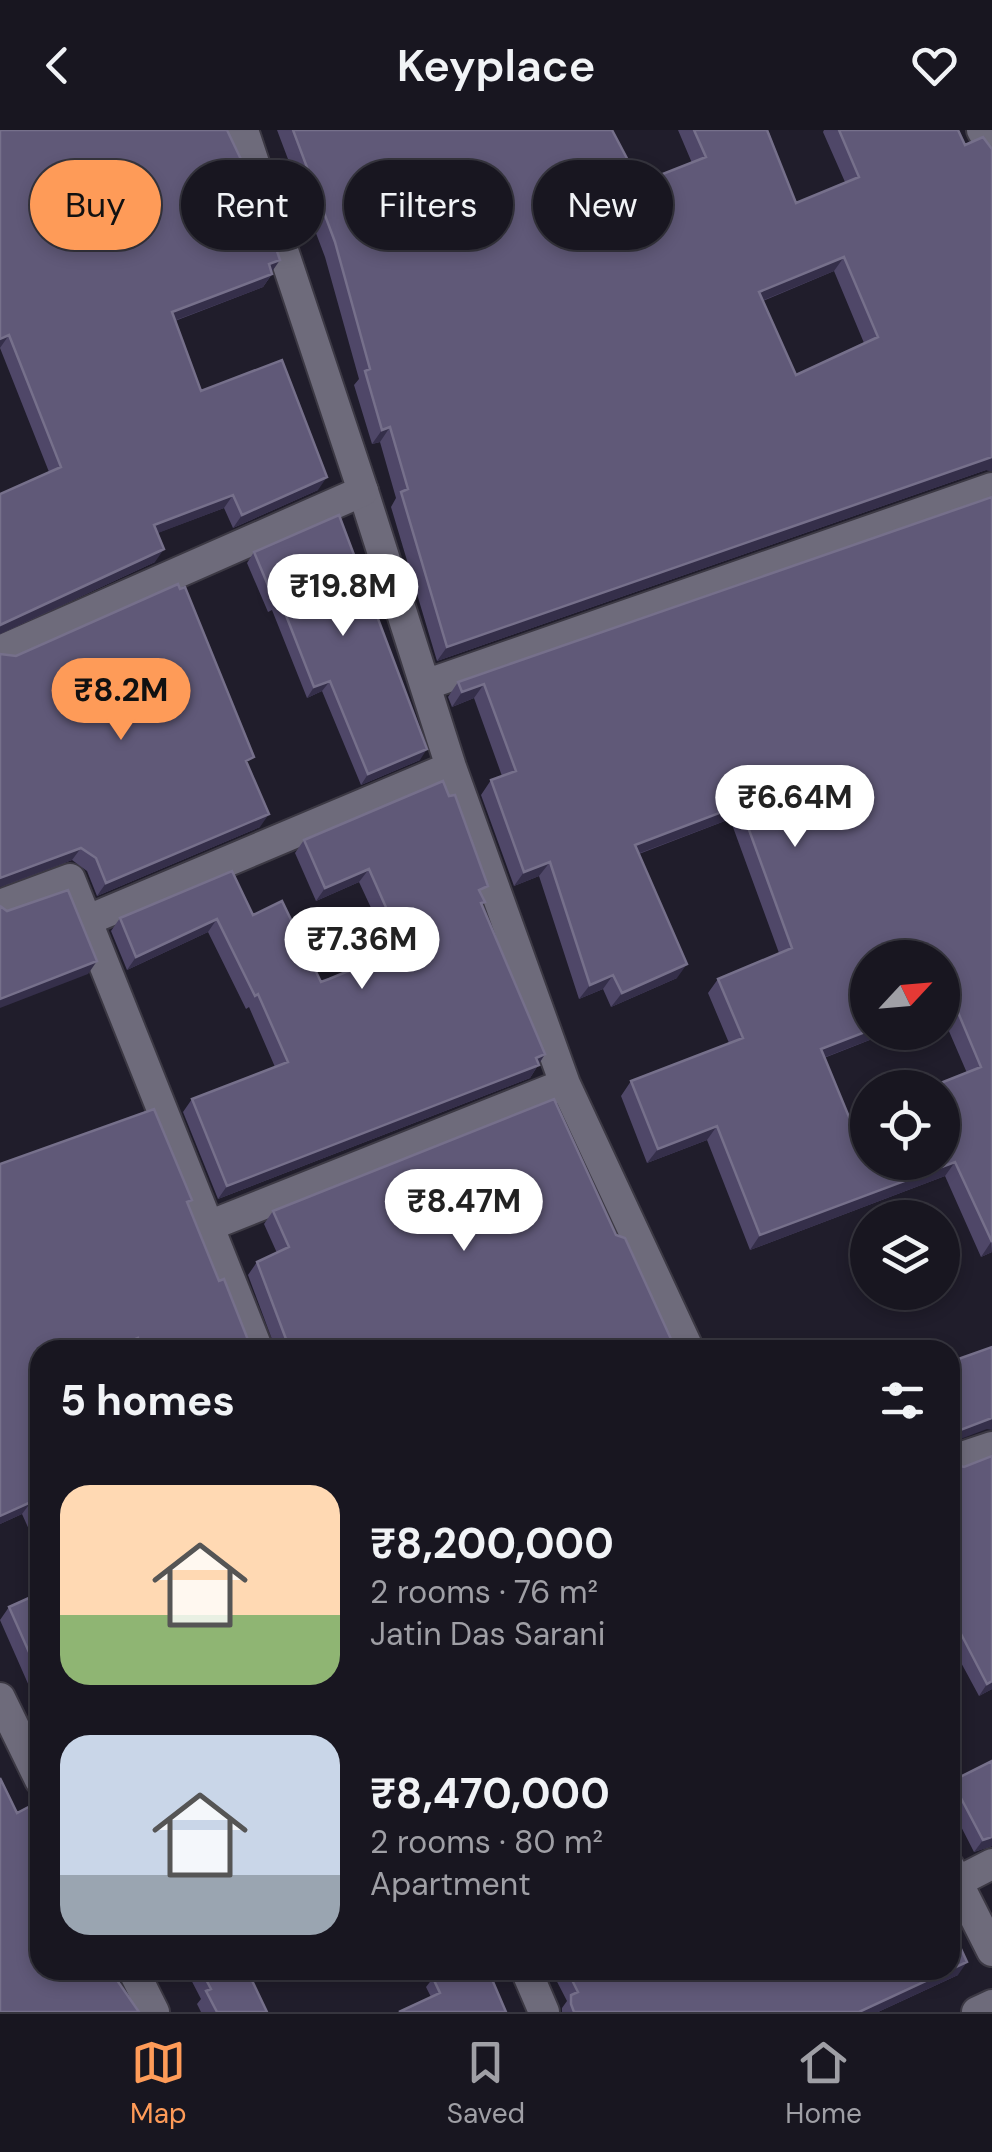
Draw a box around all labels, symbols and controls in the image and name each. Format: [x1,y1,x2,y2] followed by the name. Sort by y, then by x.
[397,36,595,95] text: Keyplace
[30,38,85,93] icon: back
[907,38,962,93] icon: heart
[30,160,161,250] chip: Buy
[181,160,324,250] chip: Rent
[344,160,513,250] chip: Filters
[533,160,673,250] chip: New
[262,554,424,639] pin: ₹19.8M
[289,565,397,607] text: ₹19.8M
[51,658,191,743] pin: ₹8.2M
[74,669,168,711] text: ₹8.2M
[714,765,876,850] pin: ₹6.64M
[737,776,853,818] text: ₹6.64M
[281,907,443,992] pin: ₹7.36M
[307,918,417,960] text: ₹7.36M
[850,940,960,1050] north arrow
[850,940,960,1310] map controls
[850,1070,960,1180] button: locate
[383,1169,545,1254] pin: ₹8.47M
[407,1180,521,1222] text: ₹8.47M
[850,1200,960,1310] button: layers
[60,1373,235,1428] text: 5 homes
[875,1373,930,1428] icon: filters
[370,1516,614,1571] text: ₹8,200,000
[140,1525,260,1645] icon: home
[370,1571,598,1613] text: 2 rooms · 76 m²
[370,1613,605,1655] text: Jatin Das Sarani
[370,1766,610,1821] text: ₹8,470,000
[140,1775,260,1895] icon: home
[370,1821,603,1863] text: 2 rooms · 80 m²
[370,1863,531,1905] text: Apartment
[130,2035,186,2132] tab: Map
[447,2035,525,2132] tab: Saved
[785,2035,862,2132] tab: Home

